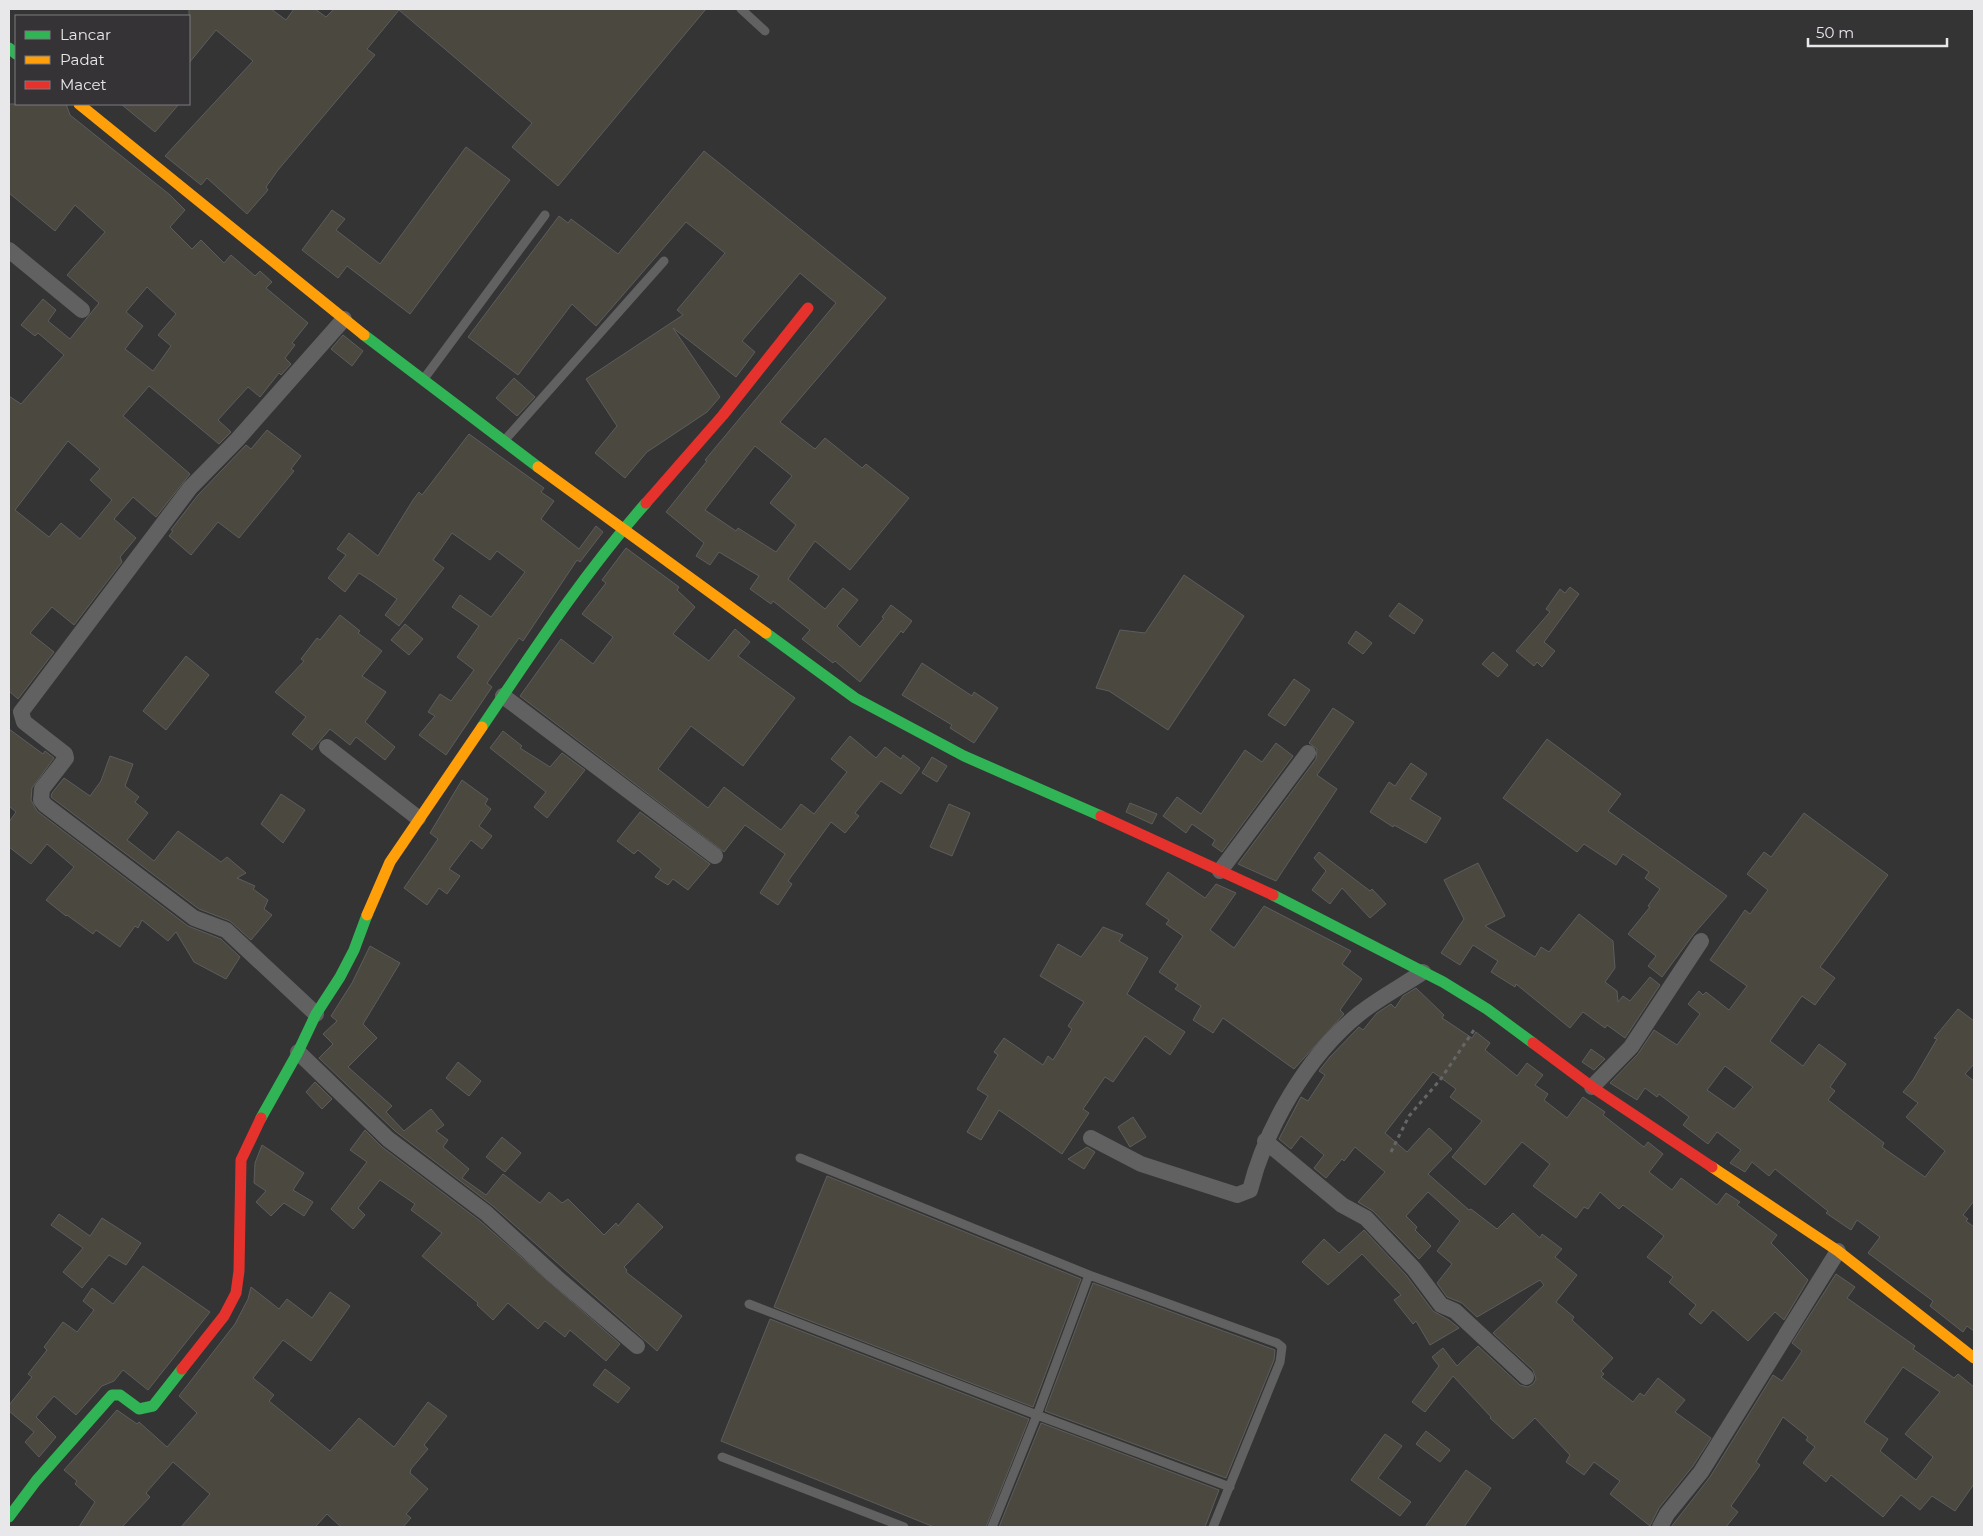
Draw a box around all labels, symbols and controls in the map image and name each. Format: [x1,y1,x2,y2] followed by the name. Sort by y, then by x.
[15,15,190,105] legend
[1808,15,1947,47] scale bar
[1816,23,1854,42] text: 50 m
[60,25,111,44] text: Lancar
[60,50,105,69] text: Padat
[60,75,107,94] text: Macet

